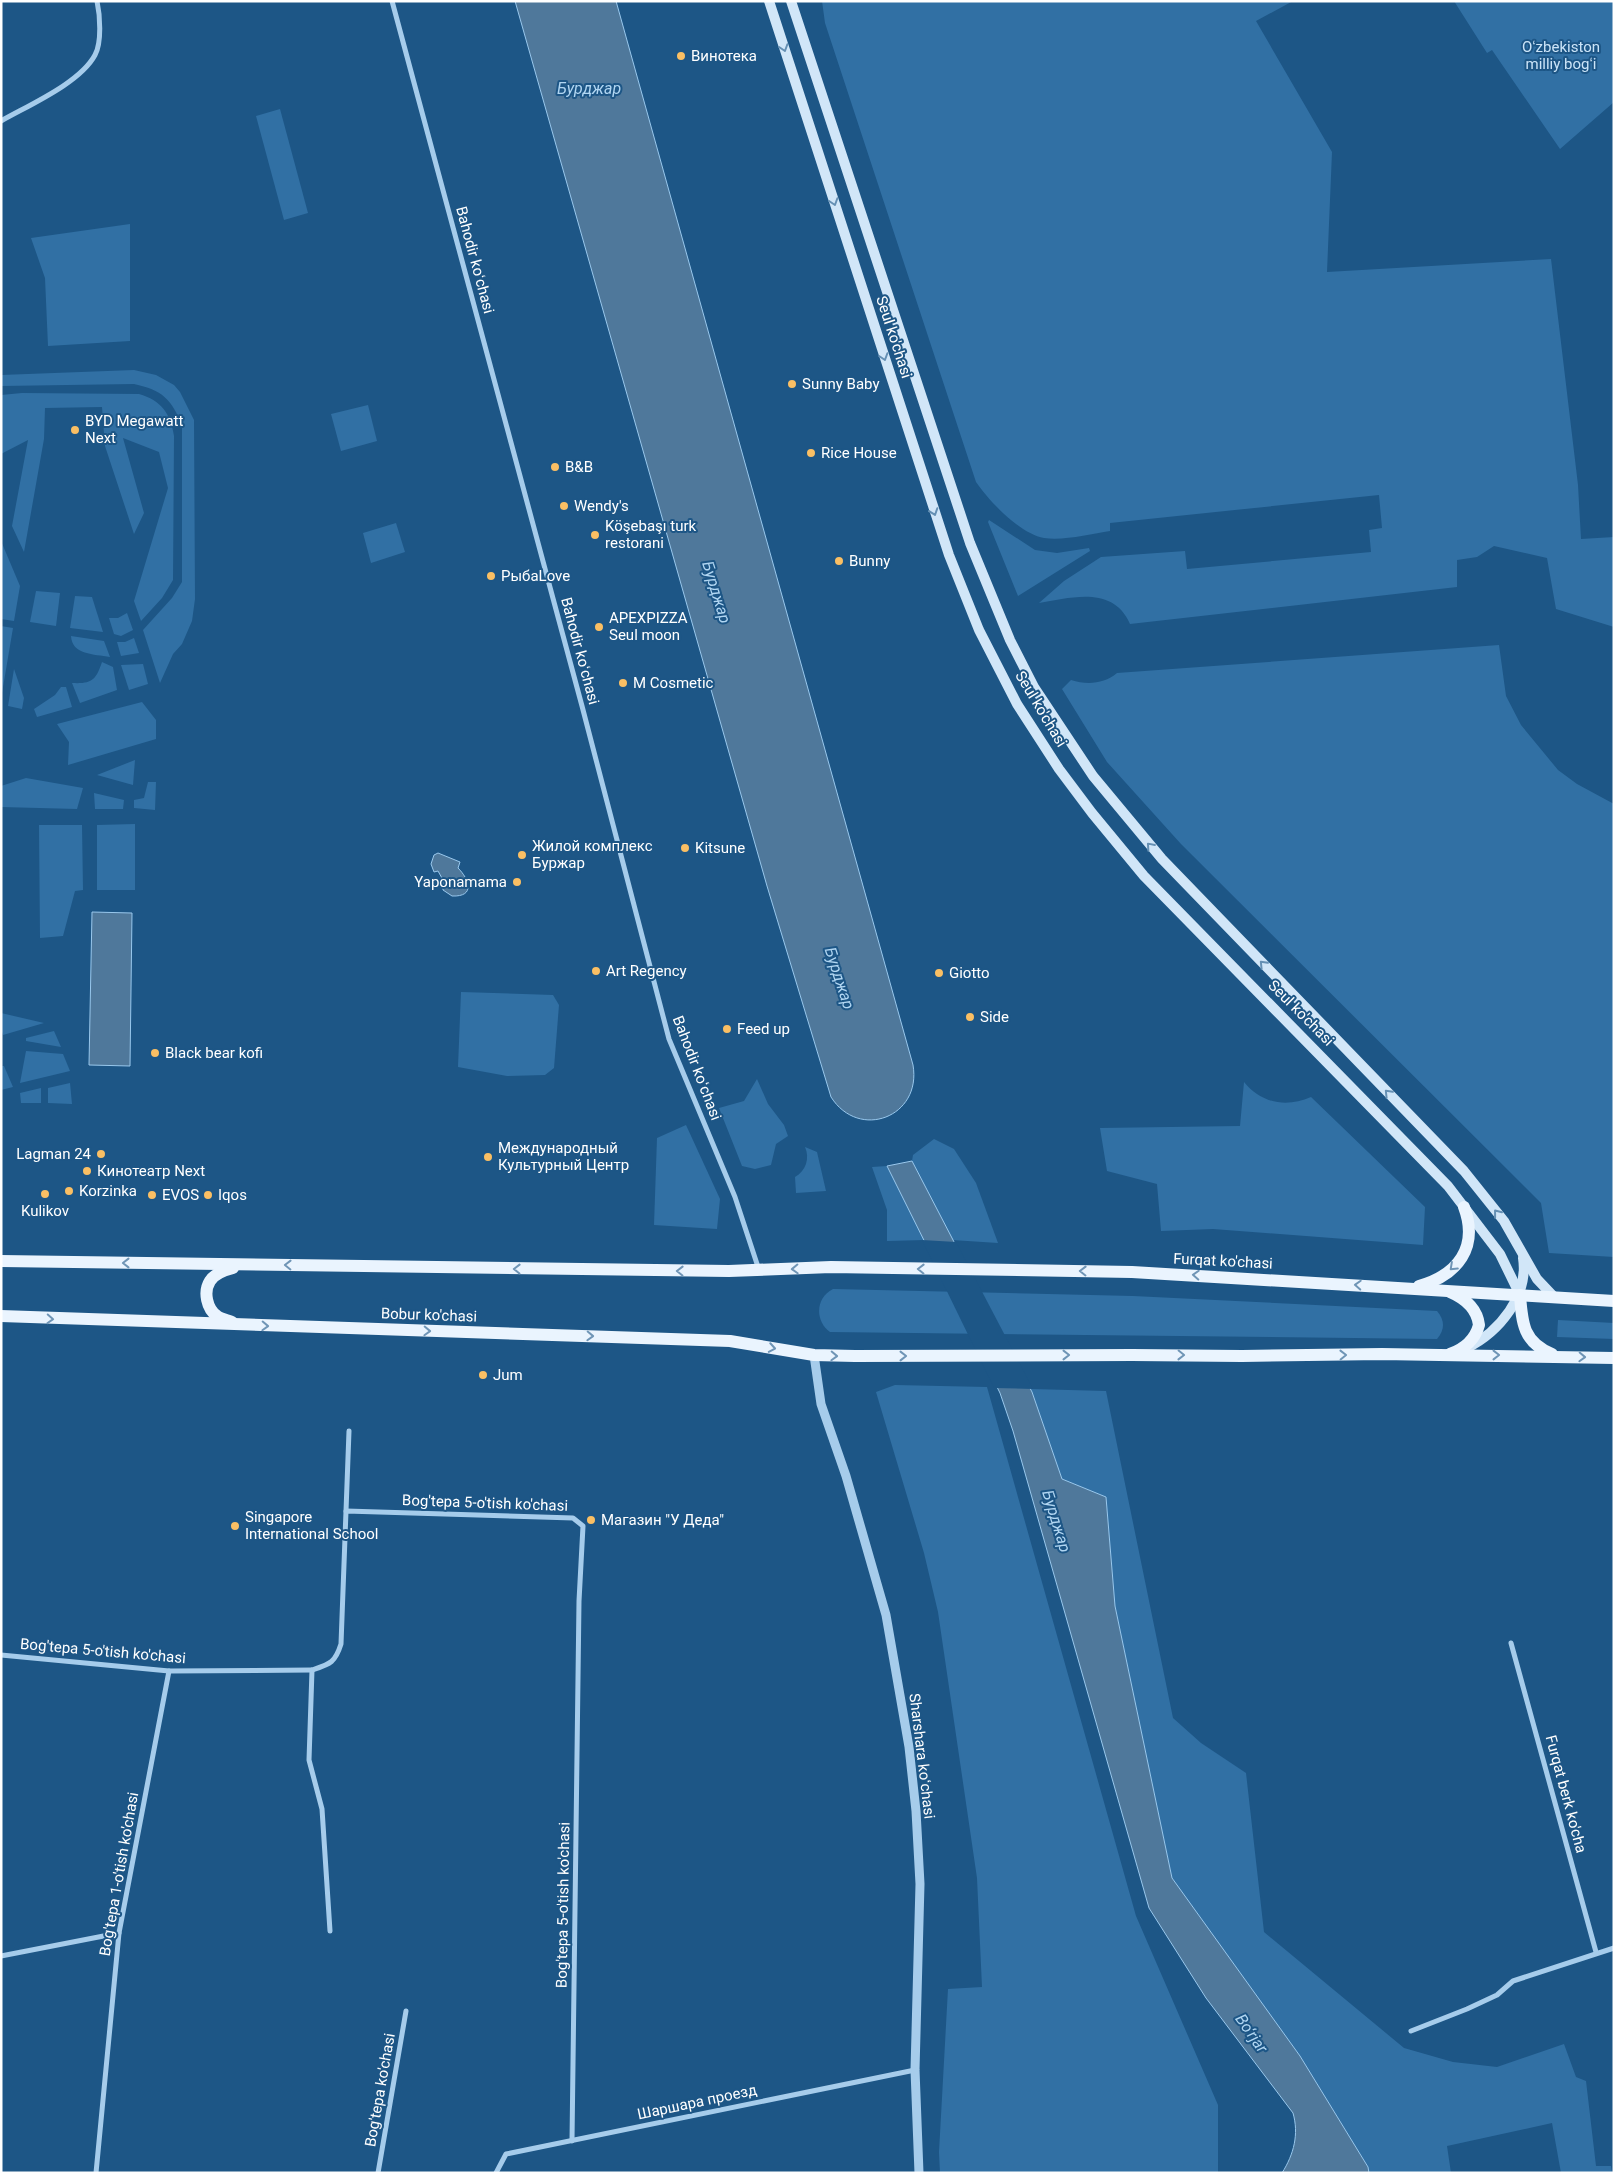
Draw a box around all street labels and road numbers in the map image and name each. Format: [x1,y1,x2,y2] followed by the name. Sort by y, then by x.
[452,204,498,316] street label: Bahodir koʻchasi
[872,294,916,380] street label: Seul ko'chasi
[557,595,603,707] street label: Bahodir koʻchasi
[1011,668,1071,750] street label: Seul ko'chasi
[1264,976,1338,1050] street label: Seul ko'chasi
[669,1013,725,1123] street label: Bahodir koʻchasi
[1173,1249,1273,1273] street label: Furqat ko'chasi
[381,1304,477,1326] street label: Bobur ko'chasi
[402,1491,568,1515] street label: Bog'tepa 5-o'tish ko'chasi
[19,1635,187,1667] street label: Bog'tepa 5-o'tish ko'chasi
[905,1692,939,1820] street label: Sharshara koʻchasi
[1542,1733,1590,1855] street label: Furqat berk ko'cha
[96,1791,142,1957] street label: Bog'tepa 1-o'tish ko'chasi
[553,1822,573,1988] street label: Bog'tepa 5-o'tish ko'chasi
[361,2032,399,2148] street label: Bog'tepa ko'chasi
[636,2081,758,2123] street label: Шаршара проезд

